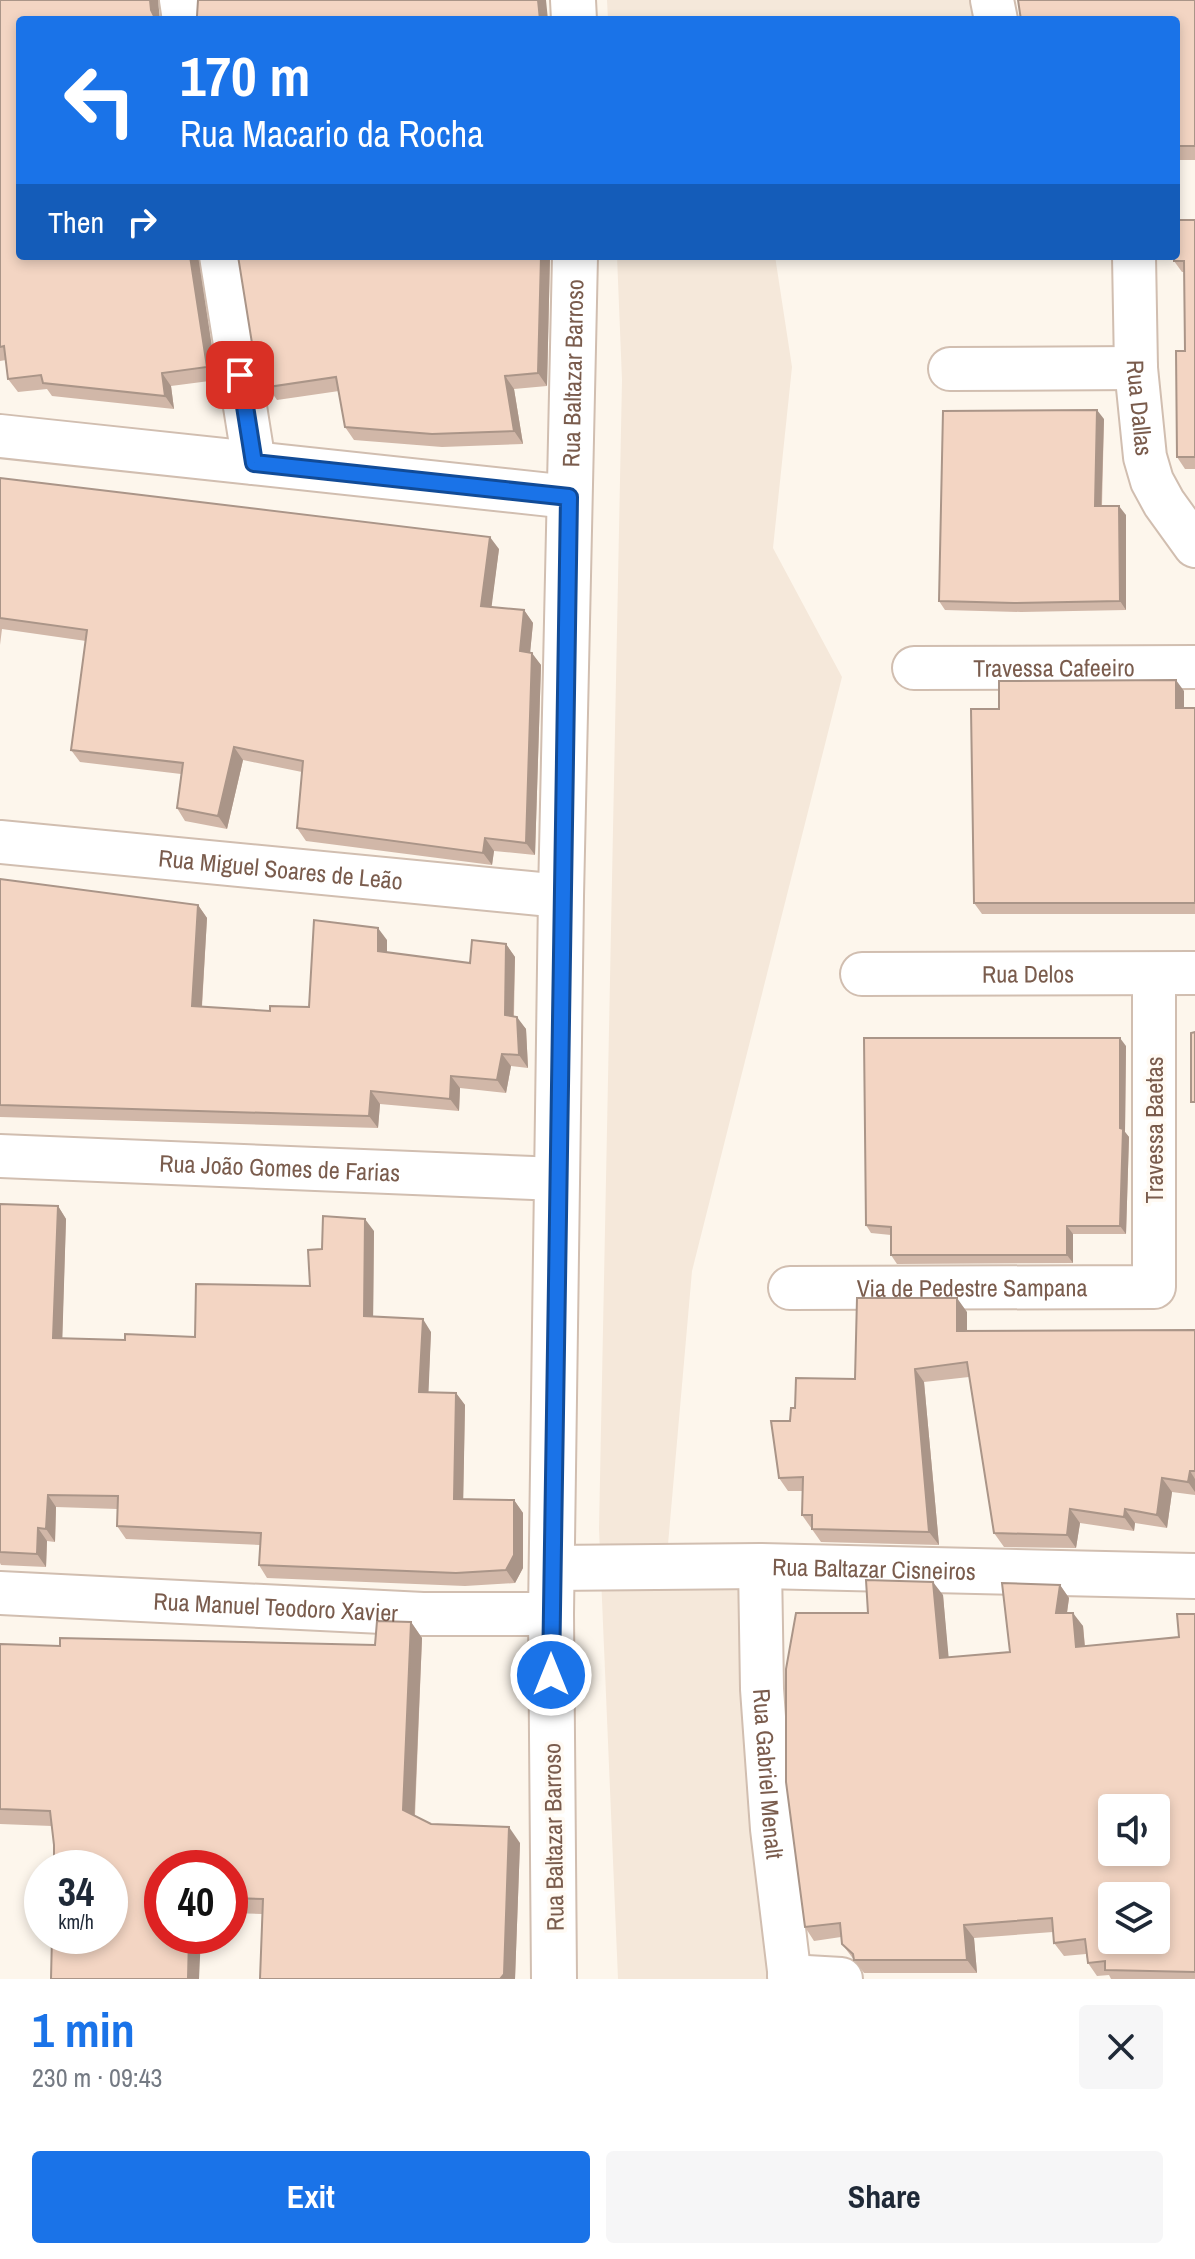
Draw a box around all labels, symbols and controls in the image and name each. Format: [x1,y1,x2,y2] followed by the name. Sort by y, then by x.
[180,38,310,113] text: 170 m
[48,48,152,152] icon: left
[180,110,484,158] text: Rua Macario da Rocha
[120,200,164,244] icon: right
[48,202,104,242] text: Then
[554,279,590,468] street label: Rua Baltazar Barroso
[206,341,274,409] pin
[218,353,262,397] icon: arrive
[1120,360,1161,457] street label: Rua Dallas
[973,651,1135,684] street label: Travessa Cafeeiro
[157,841,404,897] street label: Rua Miguel Soares de Leão
[982,957,1074,990] street label: Rua Delos
[1138,1057,1170,1203] street label: Travessa Baetas
[159,1147,401,1188] street label: Rua João Gomes de Farias
[857,1271,1087,1304] street label: Via de Pedestre Sampana
[772,1550,976,1587] street label: Rua Baltazar Cisneiros
[153,1585,399,1629] street label: Rua Manuel Teodoro Xavier
[509,1633,593,1717] position arrow
[746,1687,792,1861] street label: Rua Gabriel Menalt
[535,1743,571,1931] street label: Rua Baltazar Barroso
[1098,1794,1170,1954] map controls
[1098,1794,1170,1866] button: sound
[144,1850,248,1954] speed limit sign: 40
[58,1865,94,1918] text: 34
[1098,1882,1170,1954] button: layers
[58,1908,94,1935] text: km/h
[32,1997,135,2062] text: 1 min
[1079,2005,1163,2089] button: close
[32,2060,162,2095] text: 230 m · 09:43
[32,2151,590,2243] button: Exit
[606,2151,1163,2243] button: Share

